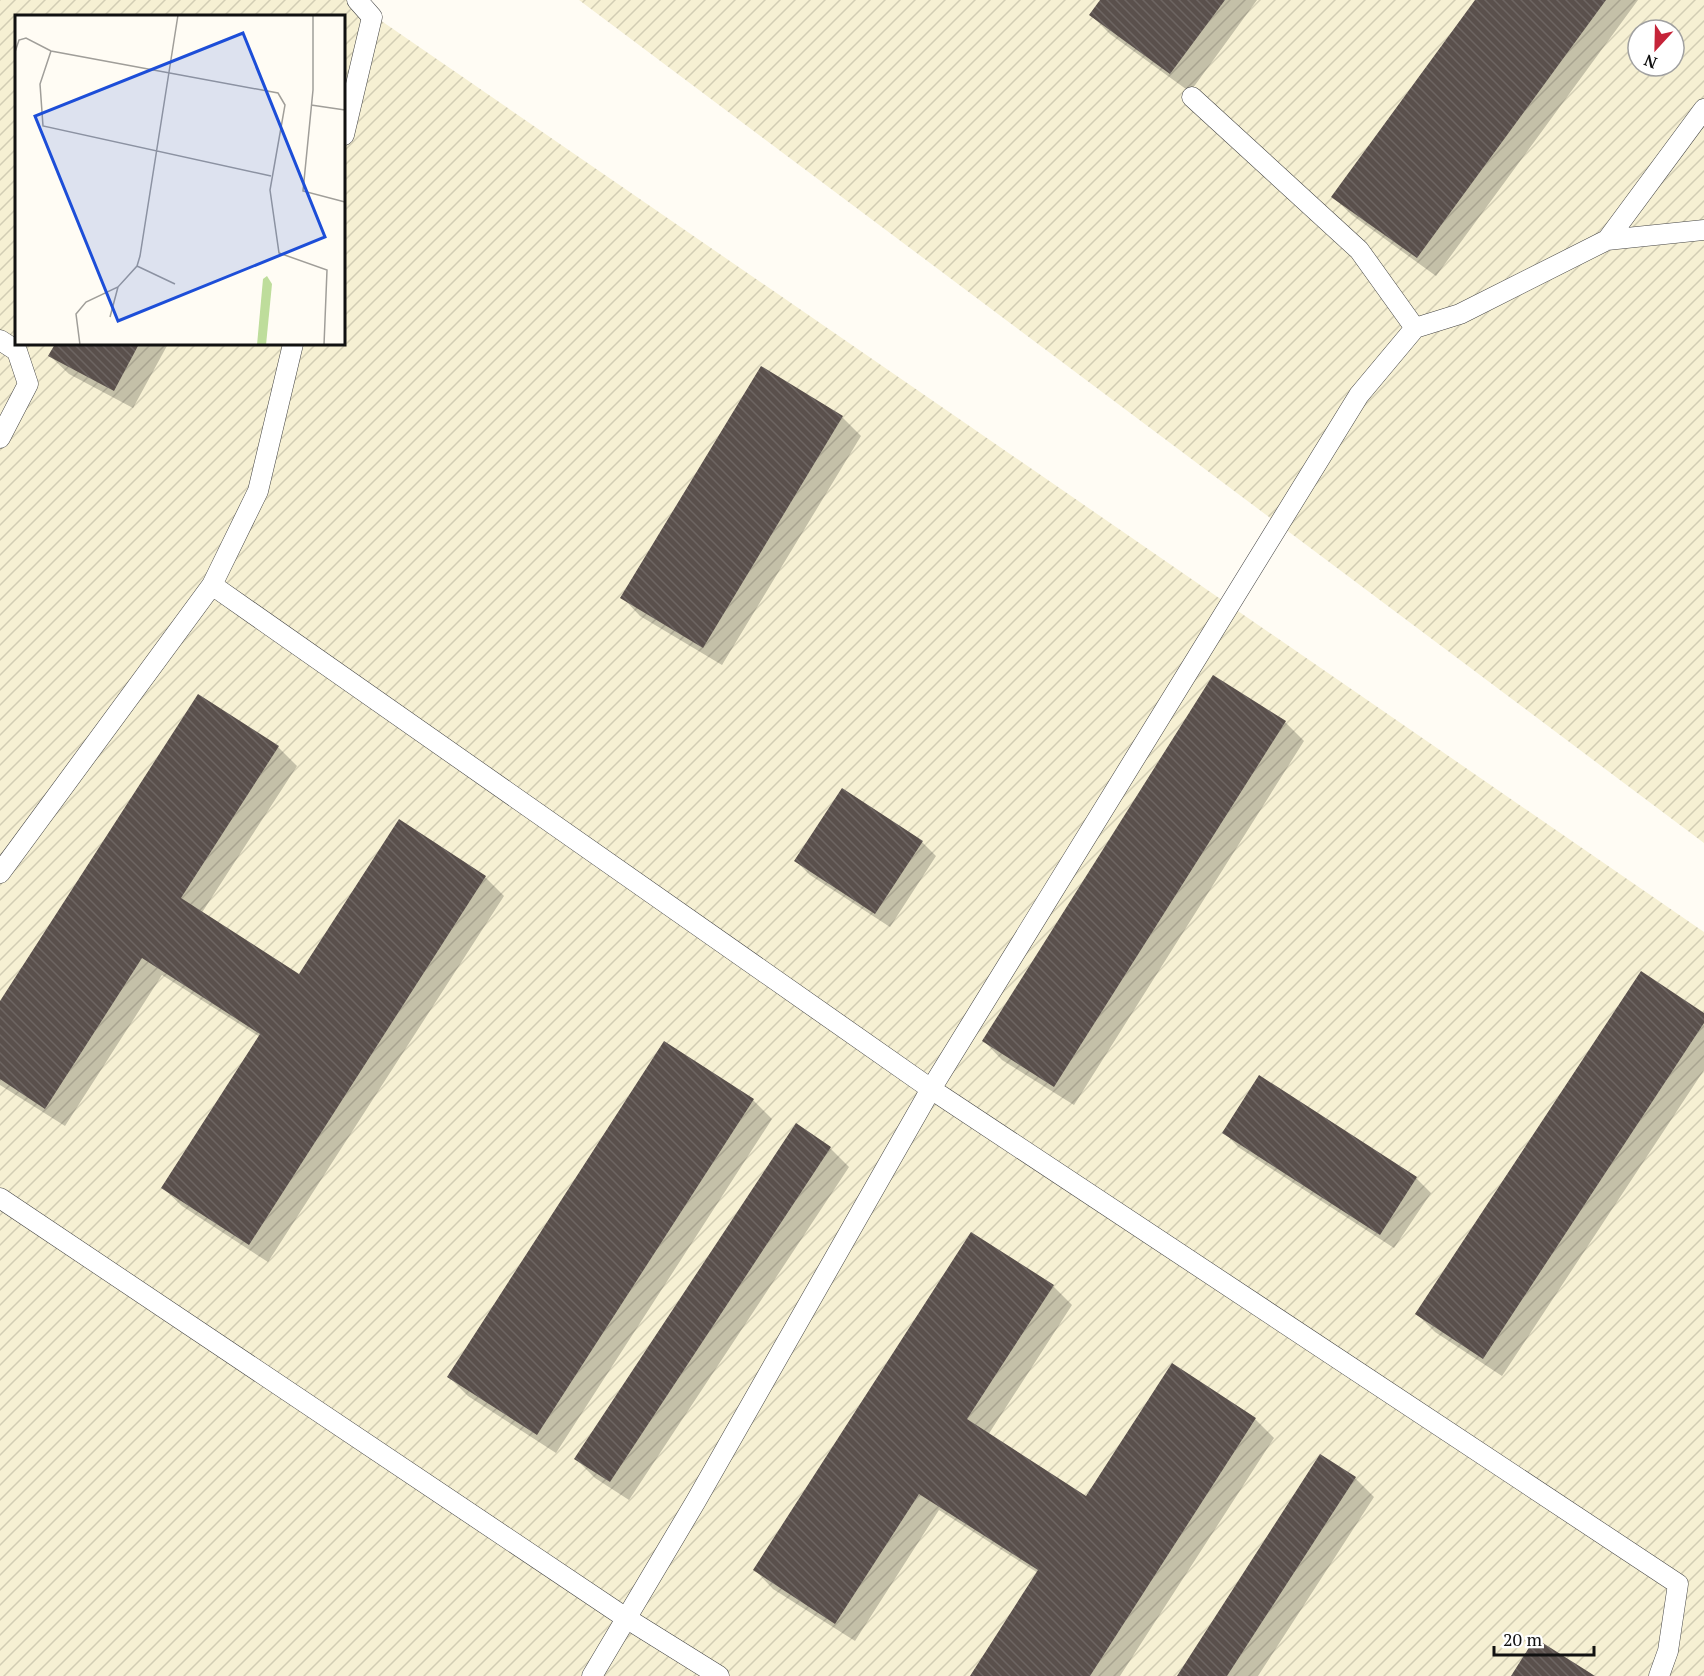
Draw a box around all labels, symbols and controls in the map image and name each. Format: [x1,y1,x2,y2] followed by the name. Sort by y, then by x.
[15,15,345,345] inset map
[1626,18,1686,78] north arrow
[1641,49,1660,74] text: N
[1494,1619,1594,1657] scale bar
[1503,1627,1543,1651] text: 20 m

